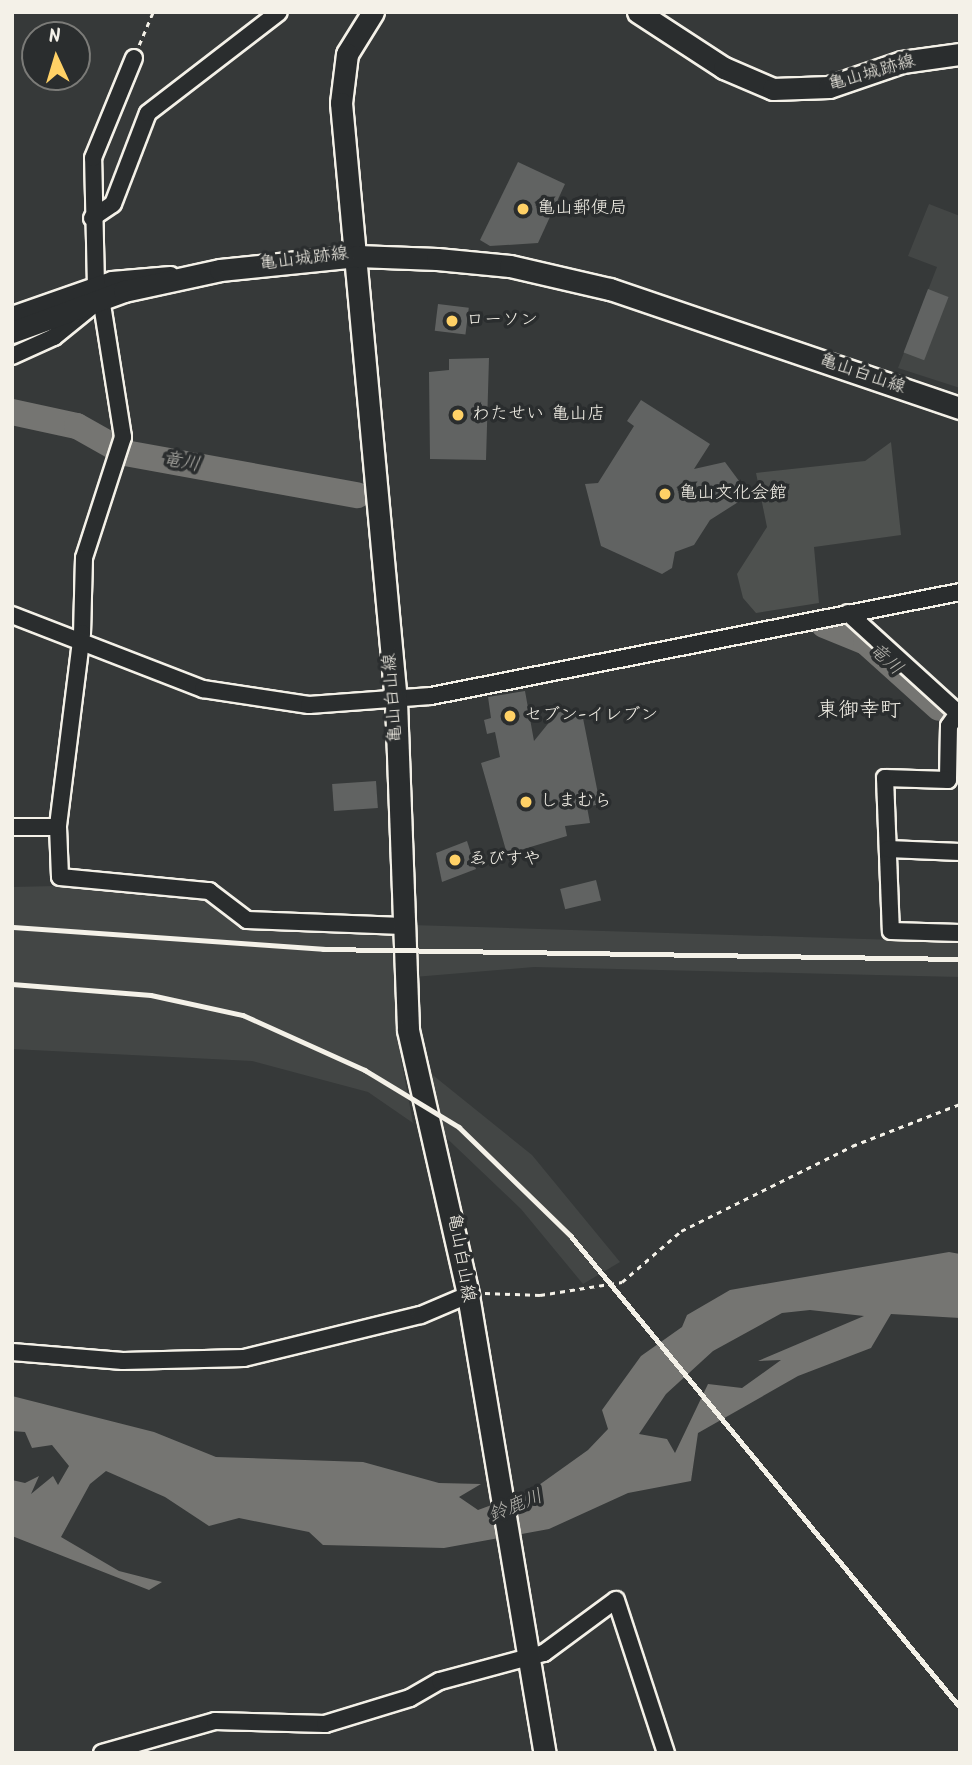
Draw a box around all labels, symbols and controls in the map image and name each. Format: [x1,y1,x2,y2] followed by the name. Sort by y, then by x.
[21,21,91,91] north arrow
[48,22,62,52] text: N
[826,51,918,97] street label: 亀山城跡線
[537,198,627,220] place label: 亀山郵便局
[515,201,531,217] marker: 亀山郵便局
[258,244,350,276] street label: 亀山城跡線
[466,310,538,332] place label: ローソン
[444,313,460,329] marker: ローソン
[816,350,908,400] street label: 亀山白山線
[472,404,605,426] place label: わたせい 亀山店
[450,407,466,423] marker: わたせい 亀山店
[160,448,202,478] water label: 竜川
[679,483,787,505] place label: 亀山文化会館
[657,486,673,502] marker: 亀山文化会館
[863,639,907,681] water label: 竜川
[380,652,408,744] street label: 亀山白山線
[817,698,901,724] district label: 東御幸町
[524,705,658,727] place label: セブン-イレブン
[502,708,518,724] marker: セブン-イレブン
[540,791,612,813] place label: しまむら
[518,794,534,810] marker: しまむら
[469,849,541,871] place label: ゑびすや
[447,852,463,868] marker: ゑびすや
[442,1212,478,1304] street label: 亀山白山線
[485,1486,547,1528] water label: 鈴鹿川

